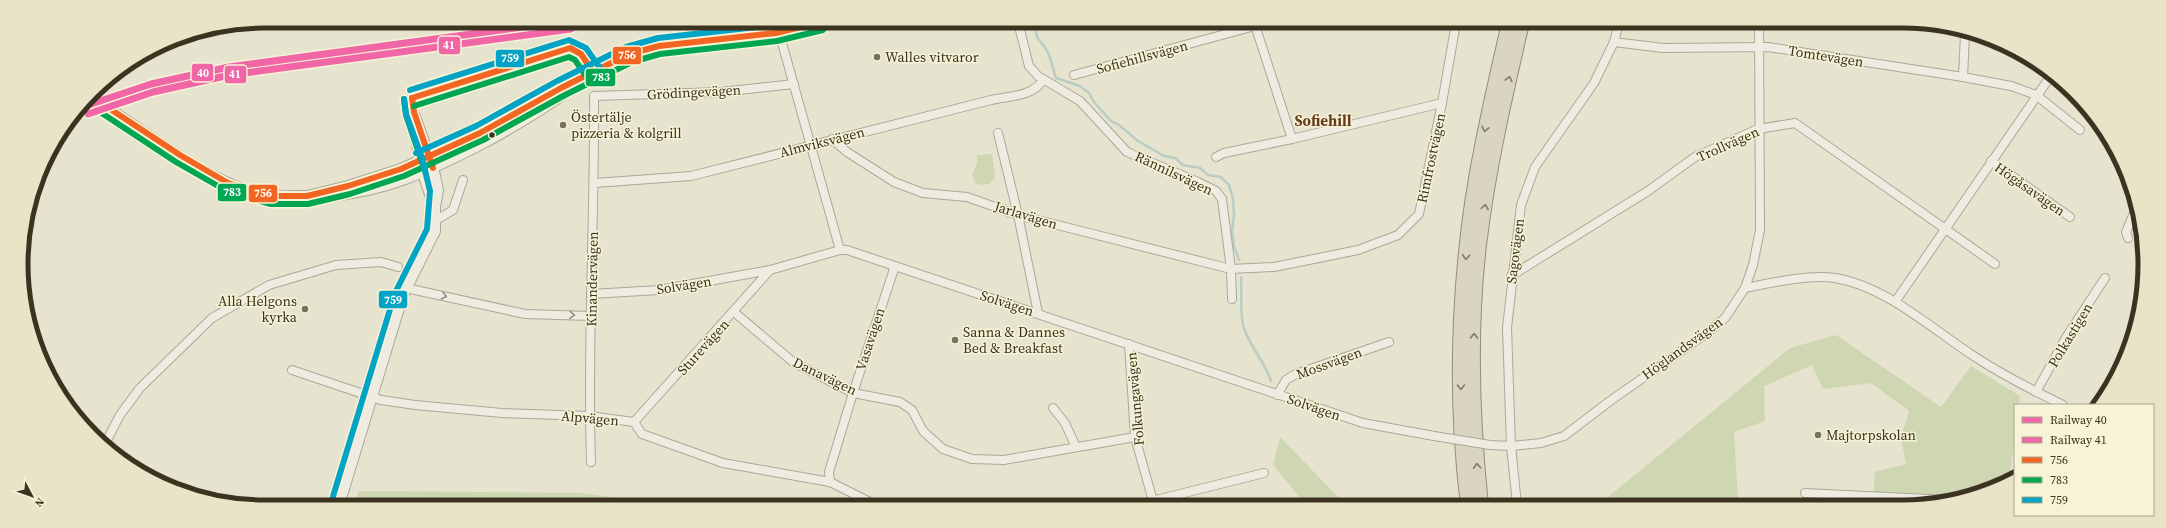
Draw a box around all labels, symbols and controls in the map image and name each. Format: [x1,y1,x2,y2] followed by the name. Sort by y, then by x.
[1094,35,1190,79] street label: Sofiehillsvägen
[438,36,461,55] line badge: 41
[443,38,455,53] text: 41
[1787,40,1866,72] street label: Tomtevägen
[612,46,642,65] line badge: 756
[885,47,979,67] place label: Walles vitvaror
[618,48,636,63] text: 756
[495,49,525,68] line badge: 759
[501,51,519,66] text: 759
[872,52,882,62] marker: Walles vitvaror
[191,63,214,82] line badge: 40
[224,65,247,84] line badge: 41
[197,66,209,81] text: 40
[229,67,241,82] text: 41
[585,68,616,87] line badge: 783
[592,70,610,85] text: 783
[1505,76,1513,82] one-way arrow
[646,80,742,104] street label: Grödingevägen
[571,107,682,143] place label: Östertälje pizzeria & kolgrill
[1294,110,1352,131] district label: Sofiehill
[1412,111,1450,205] street label: Rimfrostvägen
[558,120,568,130] marker: Östertälje pizzeria & kolgrill
[1694,121,1763,167] street label: Trollvägen
[777,122,867,162] street label: Almviksvägen
[1482,126,1490,132] one-way arrow
[487,130,497,140] unlabelled marker
[1132,146,1217,200] street label: Rännilsvägen
[1991,157,2070,221] street label: Högåsavägen
[217,183,247,202] line badge: 783
[248,184,278,203] line badge: 756
[223,185,241,200] text: 783
[254,186,272,201] text: 756
[991,196,1061,234] street label: Jarlavägen
[1480,204,1489,210] one-way arrow
[1501,217,1529,285] street label: Sagovägen
[581,231,603,327] street label: Kinandervägen
[1462,254,1470,260] one-way arrow
[655,271,713,299] street label: Solvägen
[978,285,1037,321] street label: Solvägen
[378,290,408,309] line badge: 759
[218,291,298,327] place label: Alla Helgons kyrka
[441,292,447,300] one-way arrow
[384,293,402,308] text: 759
[2043,299,2097,371] street label: Polkastigen
[300,304,310,314] marker: Alla Helgons kyrka
[850,305,890,373] street label: Vasavägen
[569,311,575,320] one-way arrow
[1637,311,1727,384] street label: Höglandsvägen
[672,314,734,379] street label: Sturevägen
[963,322,1065,358] place label: Sanna & Dannes Bed & Breakfast
[1469,333,1478,339] one-way arrow
[950,335,960,345] marker: Sanna & Dannes Bed & Breakfast
[1293,342,1365,384] street label: Mossvägen
[1121,351,1149,447] street label: Folkungavägen
[790,352,861,400] street label: Danavägen
[1457,384,1465,390] one-way arrow
[1285,389,1344,426] street label: Solvägen
[2014,404,2154,516] legend
[560,406,620,431] street label: Alpvägen
[2050,412,2107,428] text: Railway 40
[1826,425,1917,445] place label: Majtorpskolan
[1813,430,1823,440] marker: Majtorpskolan
[2050,432,2107,448] text: Railway 41
[2050,452,2068,468] text: 756
[1472,463,1481,469] one-way arrow
[2050,472,2068,488] text: 783
[12,476,52,516] north arrow
[2050,492,2068,508] text: 759
[31,494,47,510] text: N

